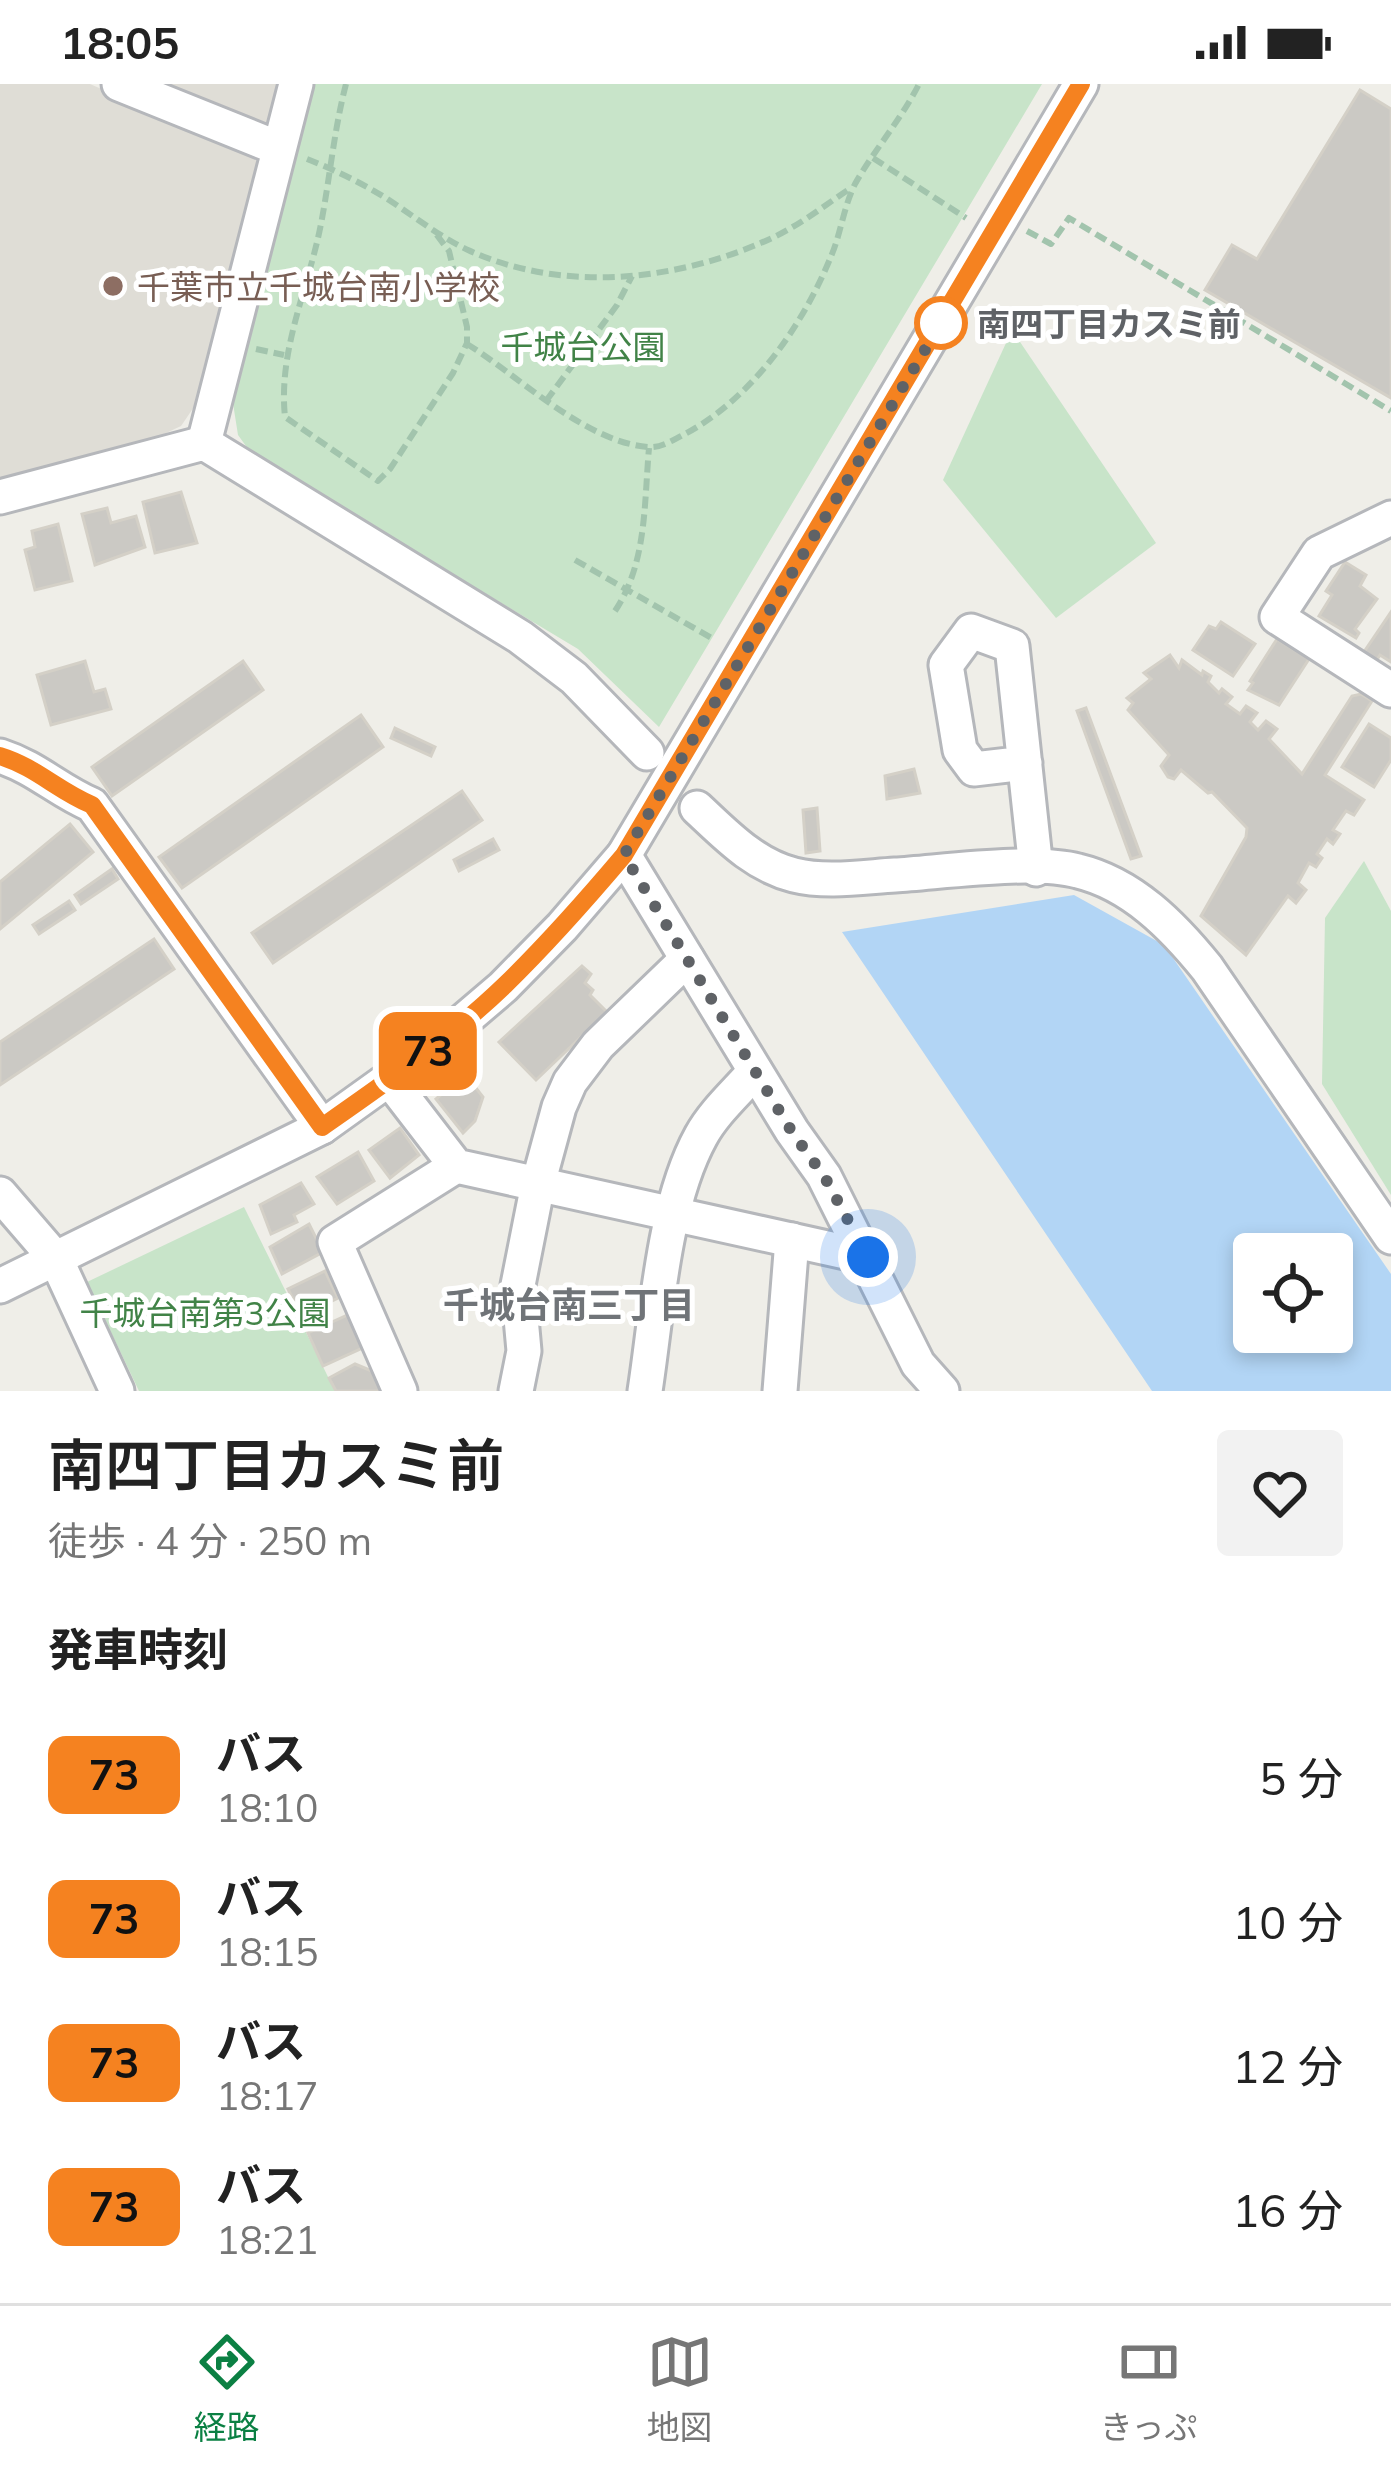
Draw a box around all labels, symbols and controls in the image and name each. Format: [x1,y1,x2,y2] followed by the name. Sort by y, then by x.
[60,14,179,70] text: 18:05
[137,266,500,307] place label: 千葉市立千城台南小学校
[100,273,126,299] marker: 千葉市立千城台南小学校
[916,298,966,348] marker: 南四丁目カスミ前
[977,303,1241,344] place label: 南四丁目カスミ前
[501,326,666,367] park label: 千城台公園
[374,1012,482,1090] line badge: 73
[403,1024,453,1077] text: 73
[838,1227,898,1287] your location
[1233,1233,1353,1353] map controls
[1233,1233,1353,1353] button: locate
[443,1282,695,1327] district label: 千城台南三丁目
[80,1292,330,1333] park label: 千城台南第3公園
[48,1429,504,1500] text: 南四丁目カスミ前
[1217,1430,1343,1556] button: heart
[48,1516,372,1565] text: 徒歩 · 4 分 · 250 m
[48,1621,228,1677] text: 発車時刻
[216,1725,306,1781] text: バス
[89,1748,139,1801] text: 73
[1259,1750,1343,1806] text: 5 分
[216,1783,319,1832] text: 18:10
[216,1869,306,1925] text: バス
[89,1892,139,1945] text: 73
[1232,1894,1343,1950] text: 10 分
[216,1927,319,1976] text: 18:15
[216,2013,306,2069] text: バス
[89,2036,139,2089] text: 73
[1232,2038,1343,2094] text: 12 分
[216,2071,319,2120] text: 18:17
[216,2157,306,2213] text: バス
[89,2180,139,2233] text: 73
[1232,2182,1343,2238] text: 16 分
[216,2215,319,2264] text: 18:21
[194,2329,260,2449] tab: 経路
[647,2329,713,2449] tab: 地図
[1100,2329,1197,2449] tab: きっぷ

